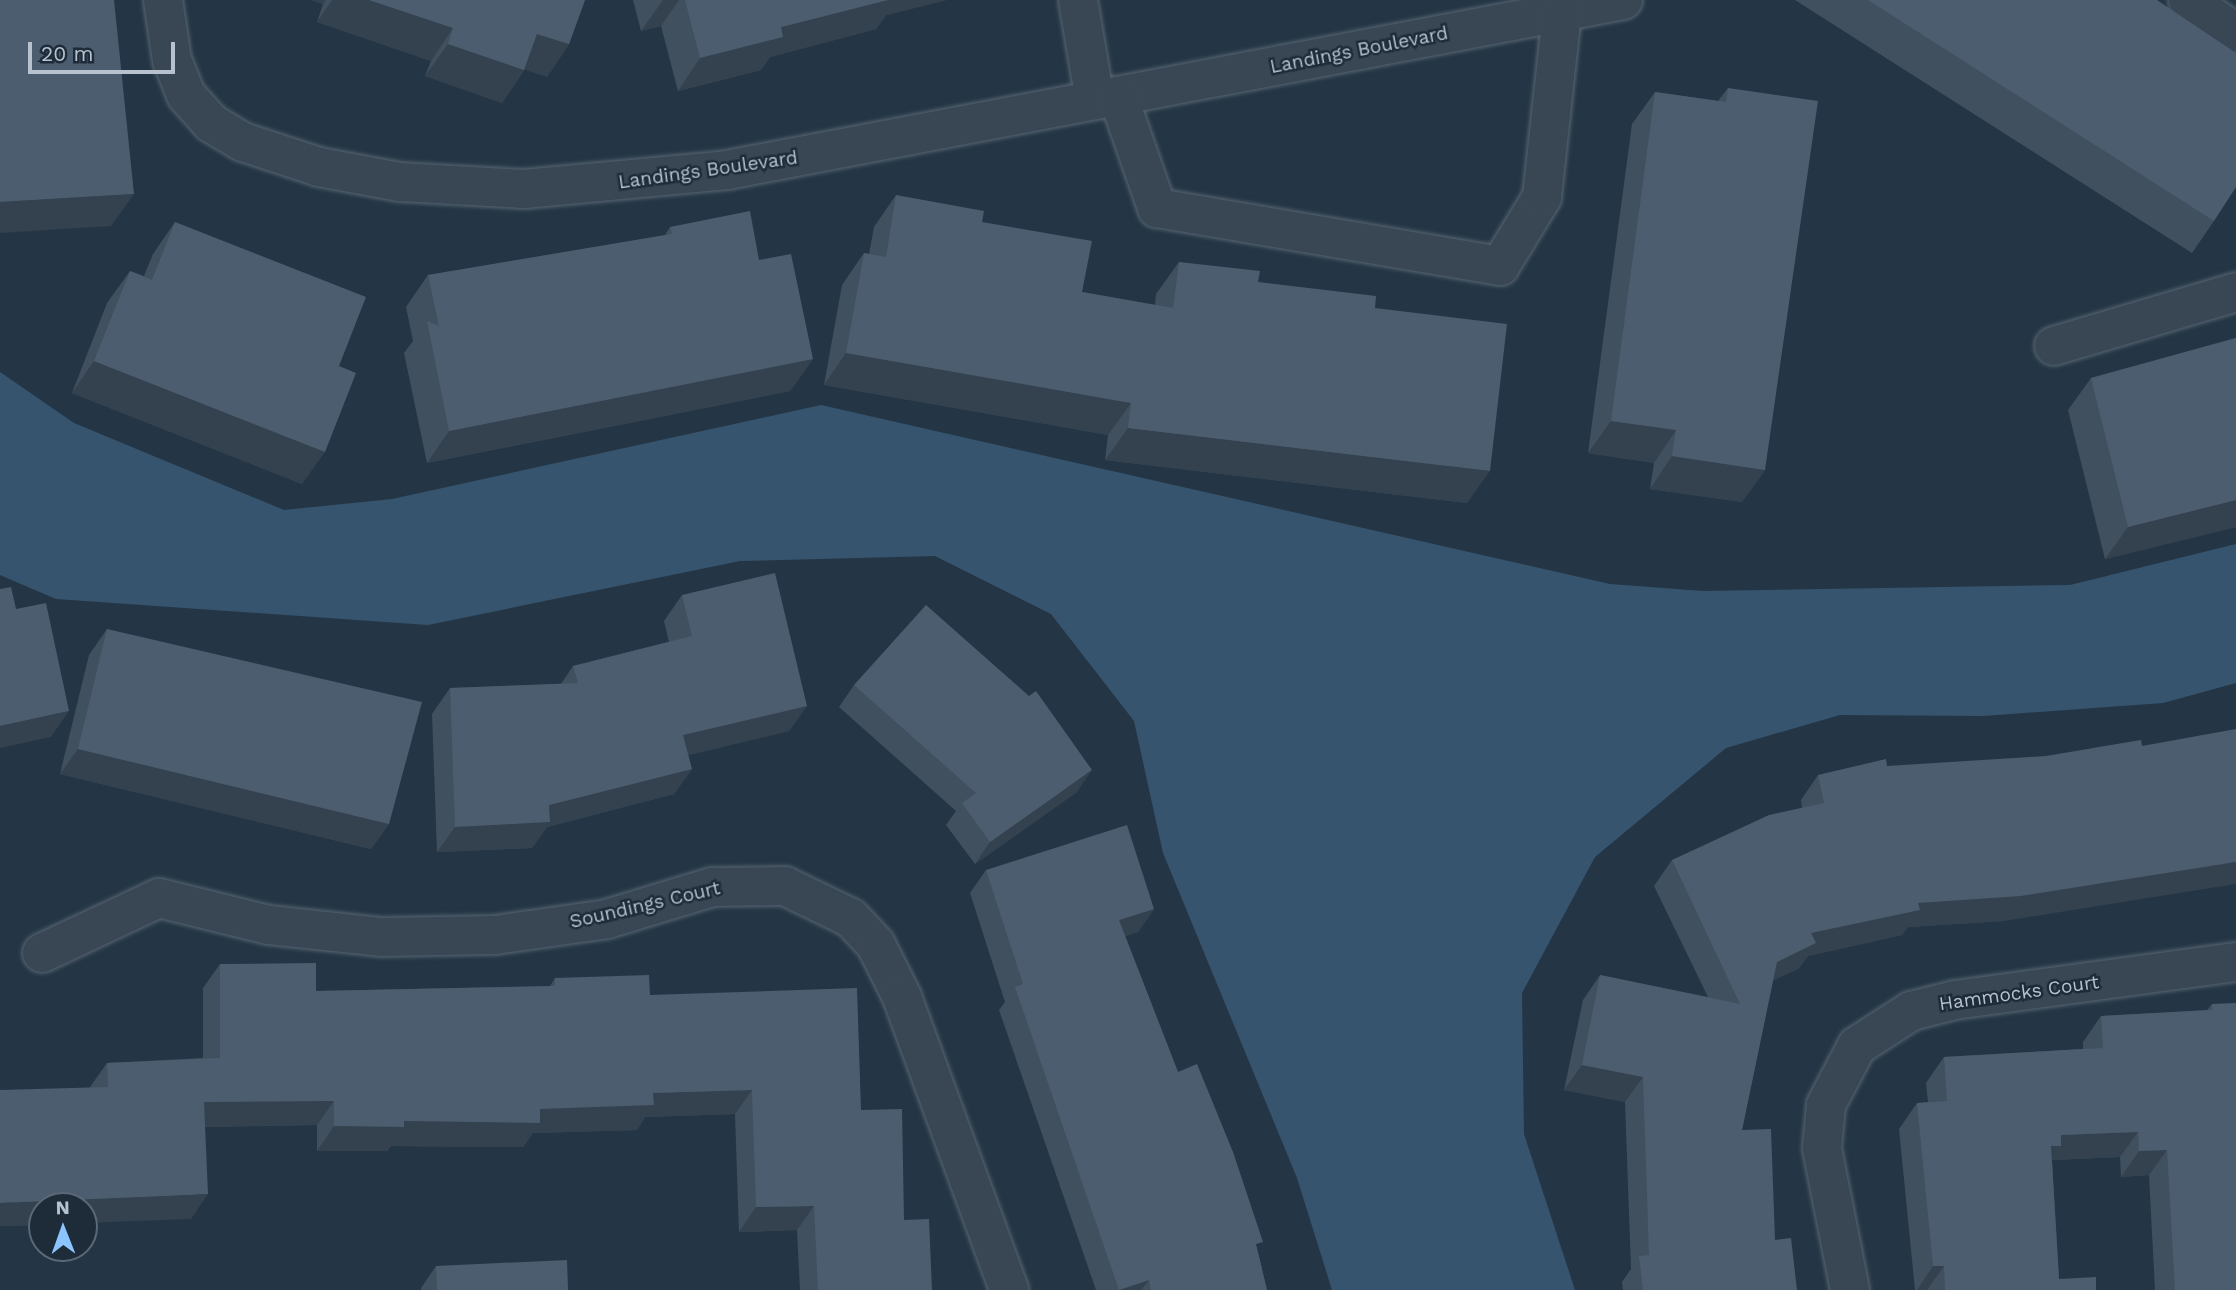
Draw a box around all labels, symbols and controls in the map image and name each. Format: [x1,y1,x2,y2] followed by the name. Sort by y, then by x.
[1268,22,1450,78] street label: Landings Boulevard
[32,28,178,72] scale bar
[41,41,93,66] text: 20 m
[617,146,799,194] street label: Landings Boulevard
[568,877,722,933] street label: Soundings Court
[1938,970,2100,1016] street label: Hammocks Court
[28,1192,98,1262] north arrow
[55,1196,70,1219] text: N

